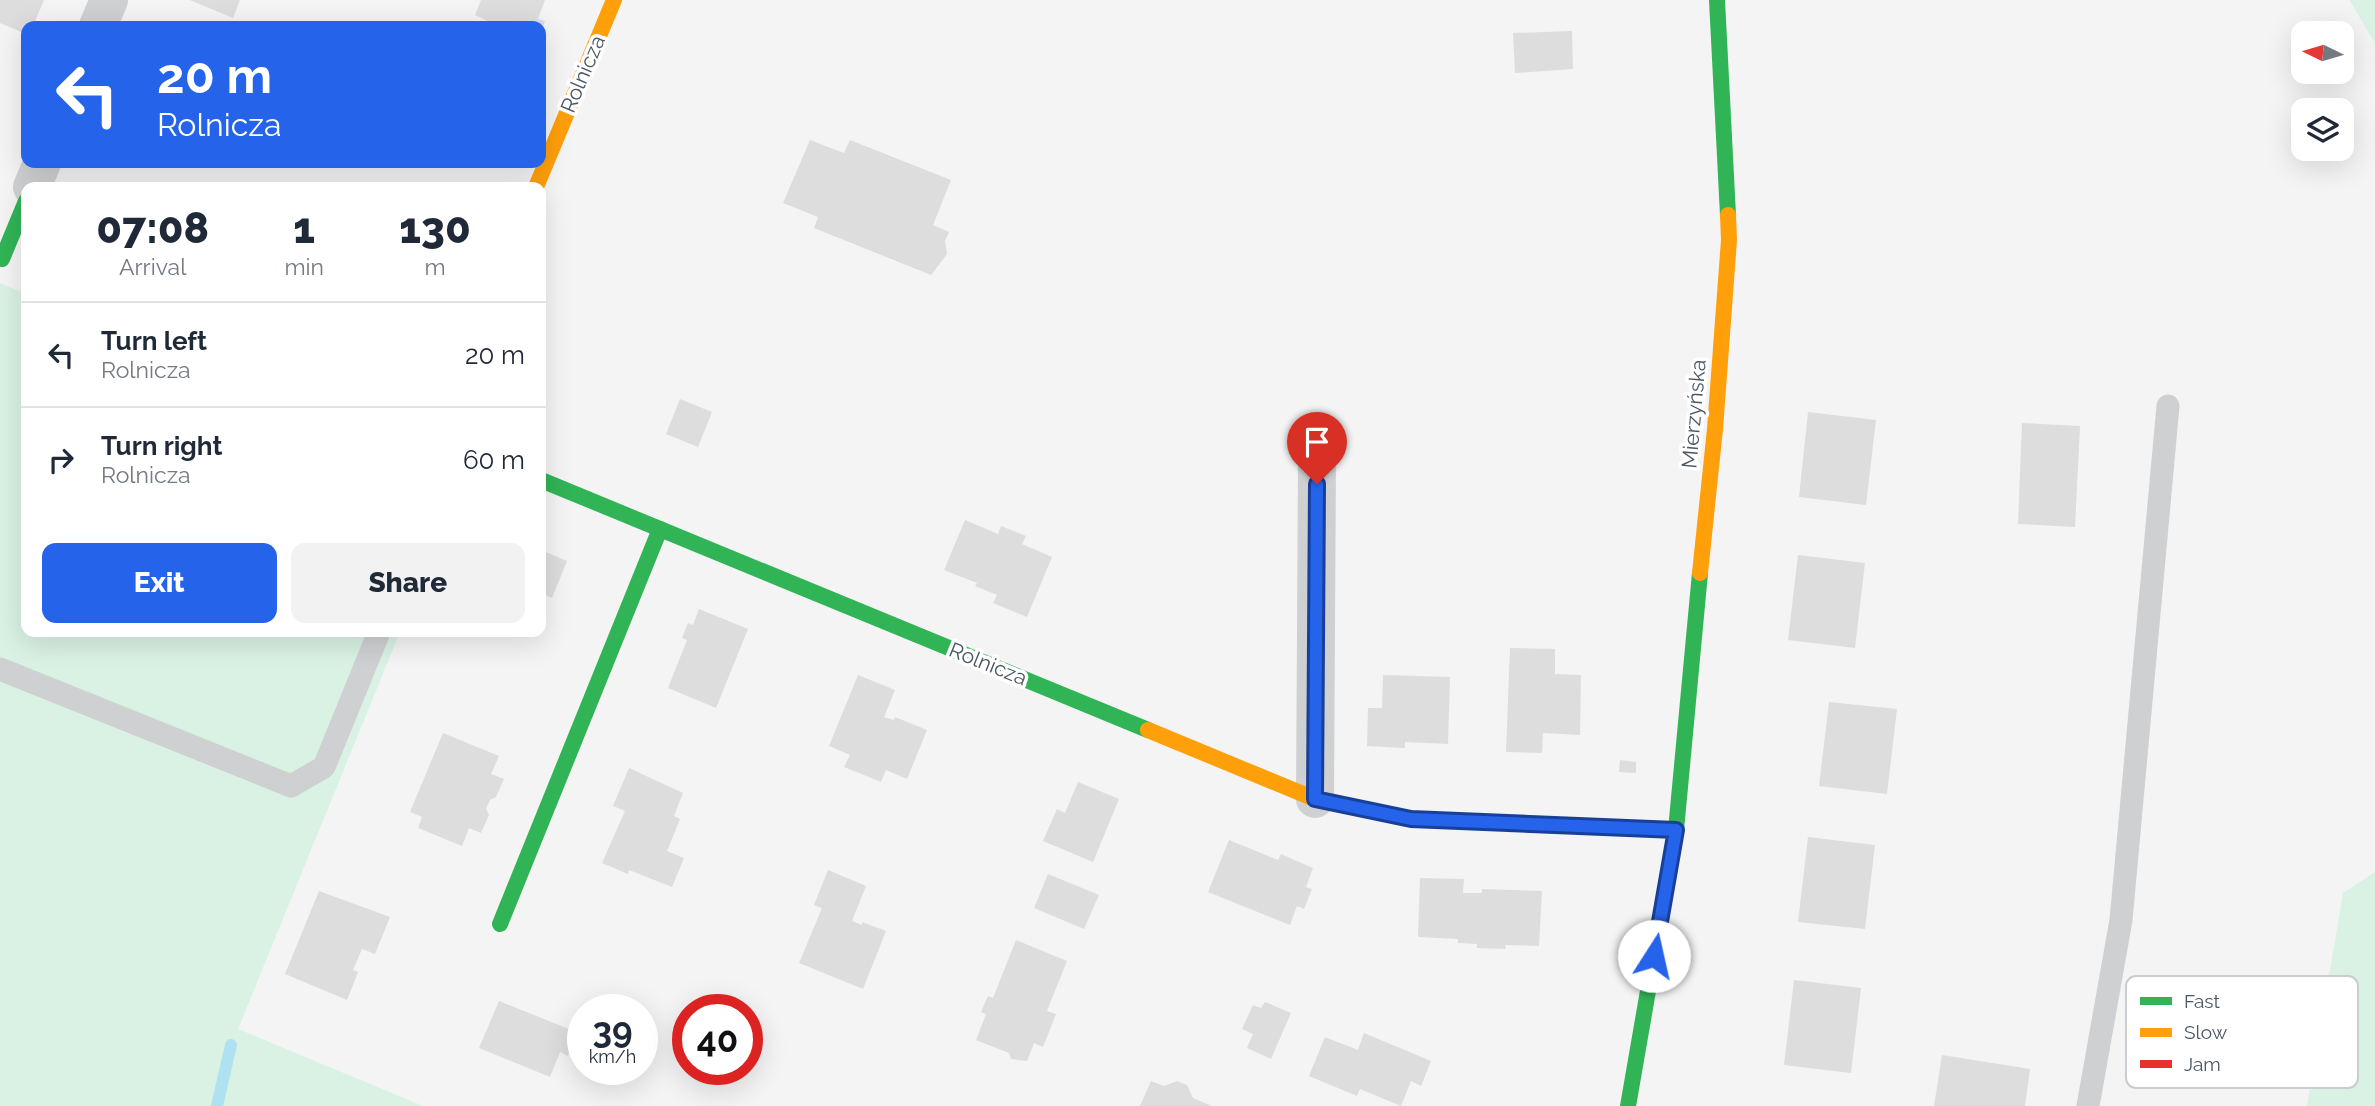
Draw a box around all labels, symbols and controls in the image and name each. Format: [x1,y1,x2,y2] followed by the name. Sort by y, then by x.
[2291,21,2354,84] north arrow
[2291,21,2354,161] map controls
[555,31,610,116] street label: Rolnicza
[157,47,272,104] text: 20 m
[42,49,133,140] icon: left
[2291,98,2354,161] button: layers
[157,106,282,143] text: Rolnicza
[96,204,209,253] text: 07:08
[293,204,315,253] text: 1
[399,204,471,253] text: 130
[119,253,186,280] text: Arrival
[284,253,324,280] text: min
[424,253,446,280] text: m
[101,326,207,356] text: Turn left
[42,336,80,374] icon: left
[465,340,525,370] text: 20 m
[101,356,190,383] text: Rolnicza
[1676,358,1711,470] street label: Mierzyńska
[1287,412,1347,484] pin
[1298,423,1336,461] icon: arrive
[101,431,222,461] text: Turn right
[42,441,80,479] icon: right
[463,445,525,475] text: 60 m
[101,461,190,488] text: Rolnicza
[42,543,277,623] button: Exit
[291,543,525,623] button: Share
[946,637,1031,690] street label: Rolnicza
[1617,919,1691,993] position arrow
[2126,976,2358,1088] legend
[2184,990,2220,1012] text: Fast
[672,994,763,1085] speed limit sign: 40
[592,1010,633,1051] text: 39
[2184,1021,2228,1043] text: Slow
[589,1046,636,1067] text: km/h
[2184,1053,2221,1075] text: Jam

